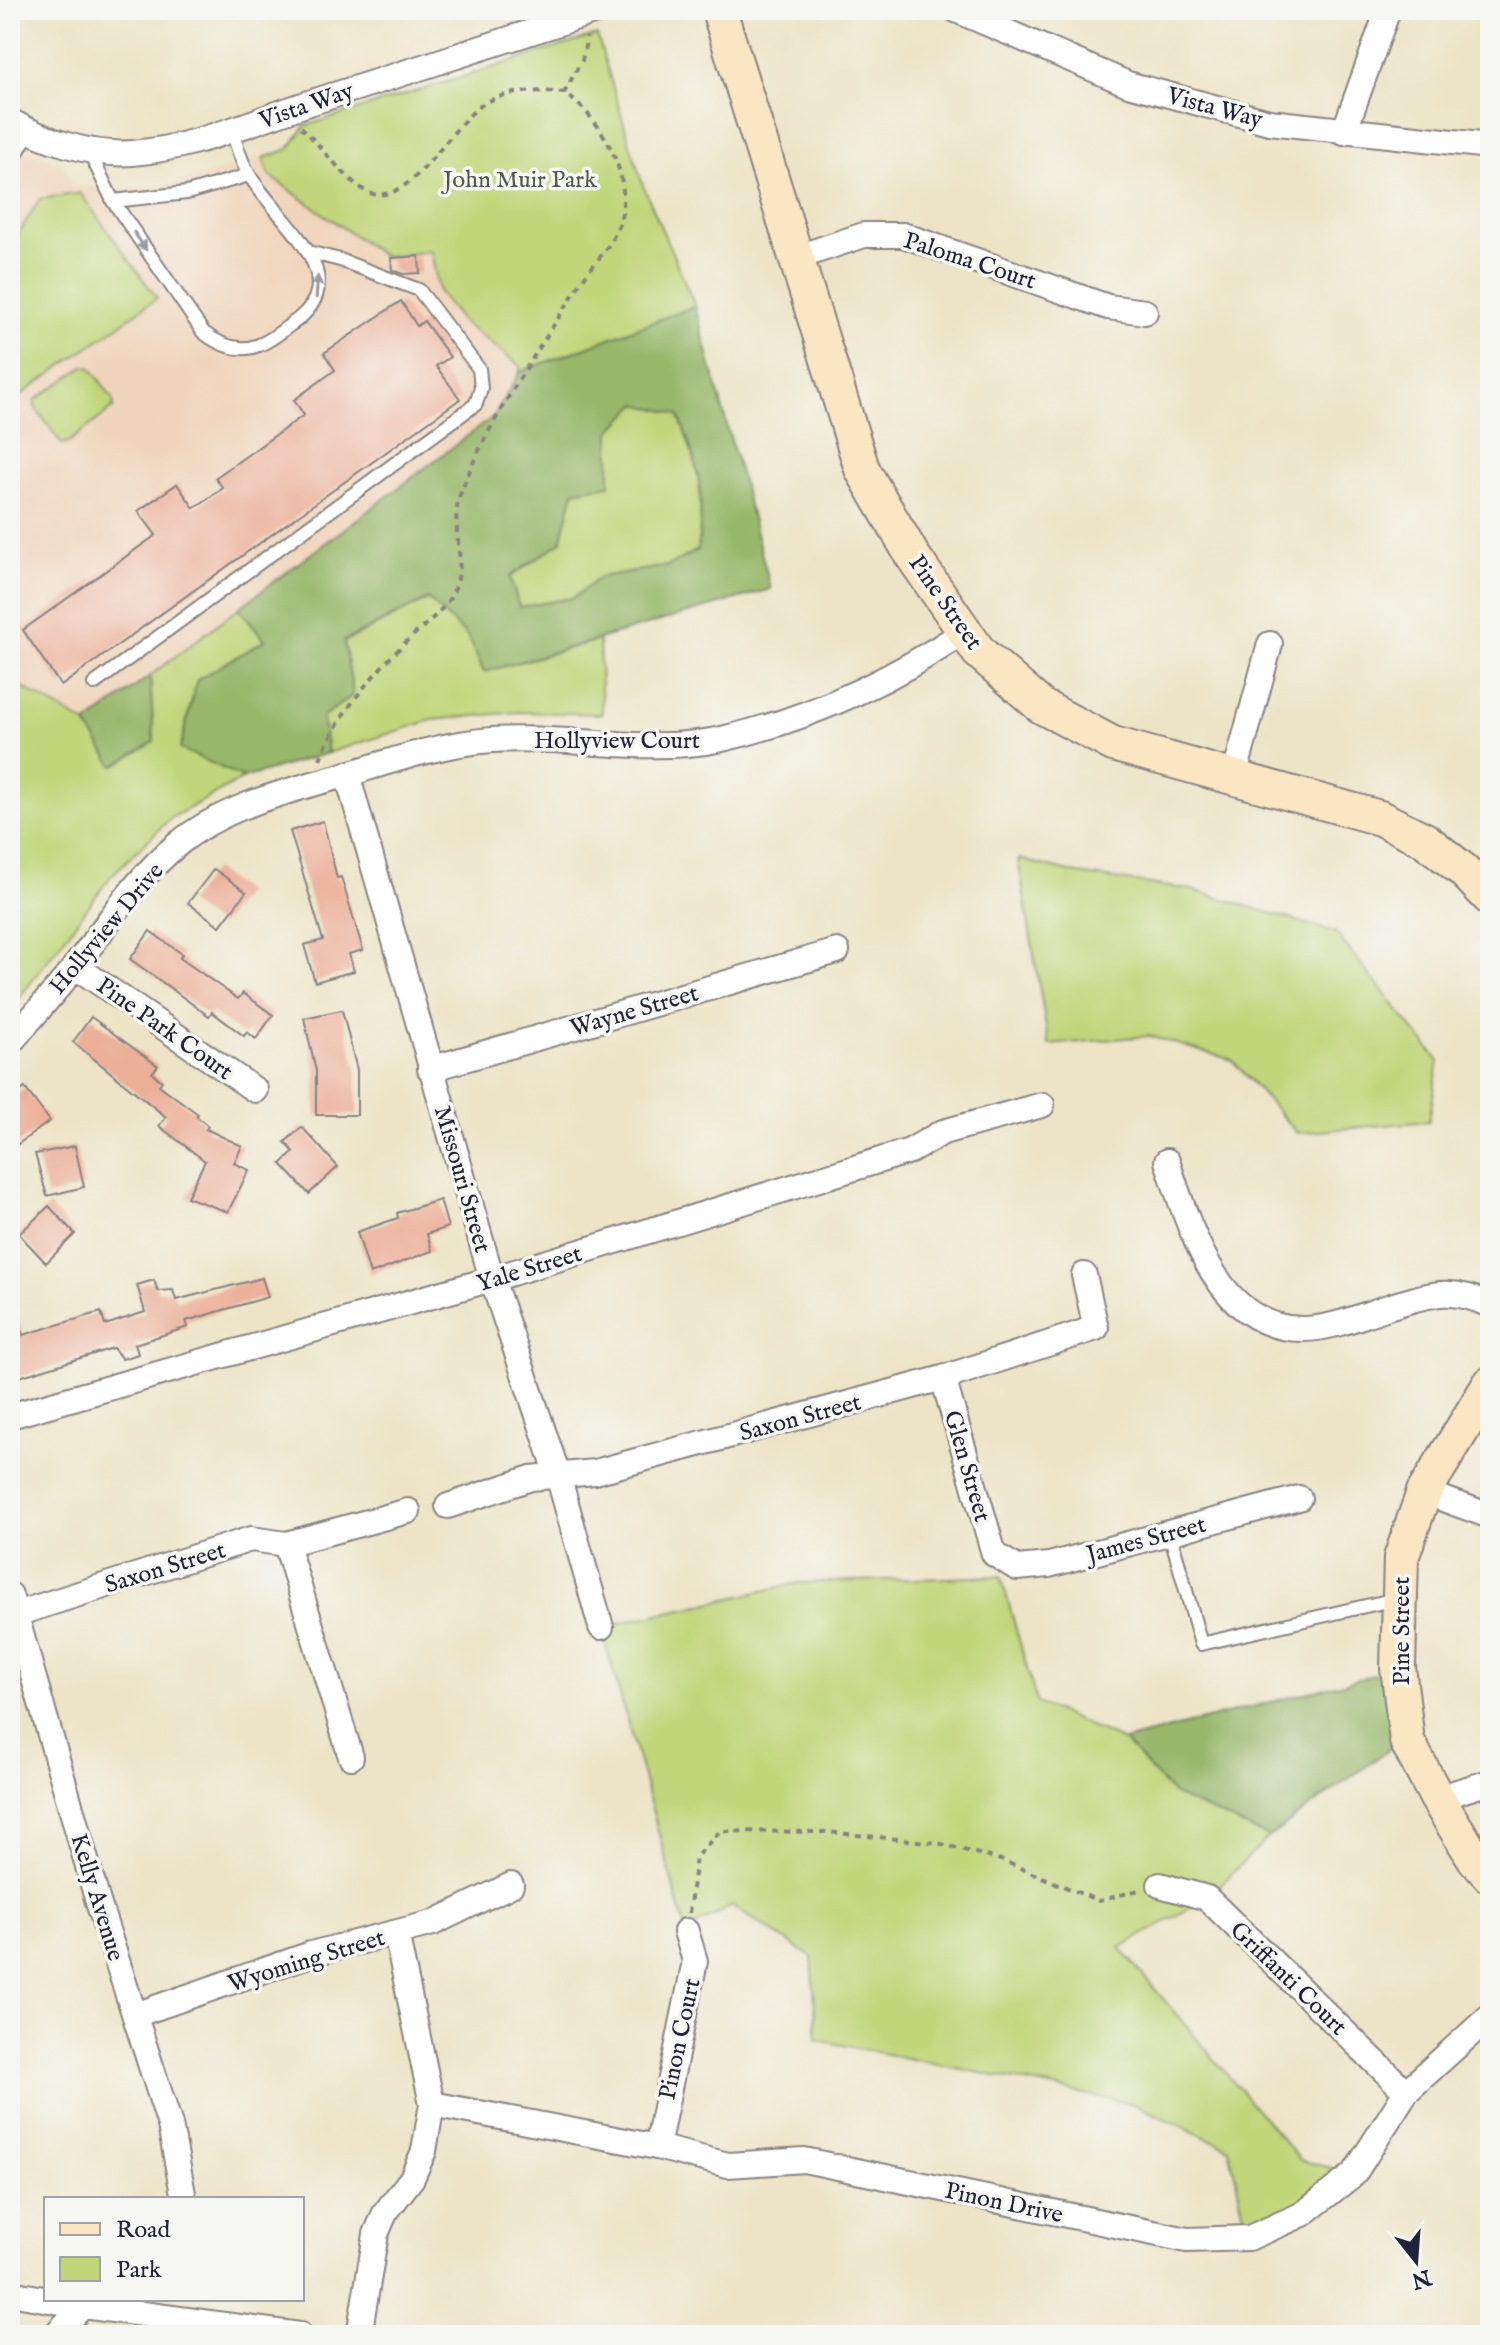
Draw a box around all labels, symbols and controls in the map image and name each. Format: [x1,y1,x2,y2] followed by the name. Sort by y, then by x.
[254,76,358,137] street label: Vista Way
[1162,81,1266,136] street label: Vista Way
[440,165,597,196] park label: John Muir Park
[900,226,1040,297] street label: Paloma Court
[132,230,147,251] one-way arrow
[311,274,324,299] one-way arrow
[901,549,989,656] street label: Pine Street
[534,726,700,757] street label: Hollyview Court
[43,857,171,1001] street label: Hollyview Drive
[90,971,238,1088] street label: Pine Park Court
[567,978,702,1045] street label: Wayne Street
[426,1102,497,1256] street label: Missouri Street
[473,1239,586,1300] street label: Yale Street
[736,1387,865,1450] street label: Saxon Street
[936,1407,997,1526] street label: Glen Street
[1080,1510,1209,1572] street label: James Street
[101,1535,230,1601] street label: Saxon Street
[1387,1577,1418,1685] street label: Pine Street
[63,1830,131,1965] street label: Kelly Avenue
[1223,1915,1353,2043] street label: Griffanti Court
[224,1923,389,2000] street label: Wyoming Street
[652,1976,708,2103] street label: Pinon Court
[942,2176,1066,2231] street label: Pinon Drive
[44,2197,304,2301] legend
[116,2215,170,2246] text: Road
[1376,2221,1456,2301] north arrow
[116,2255,162,2286] text: Park
[1408,2262,1435,2294] text: N

